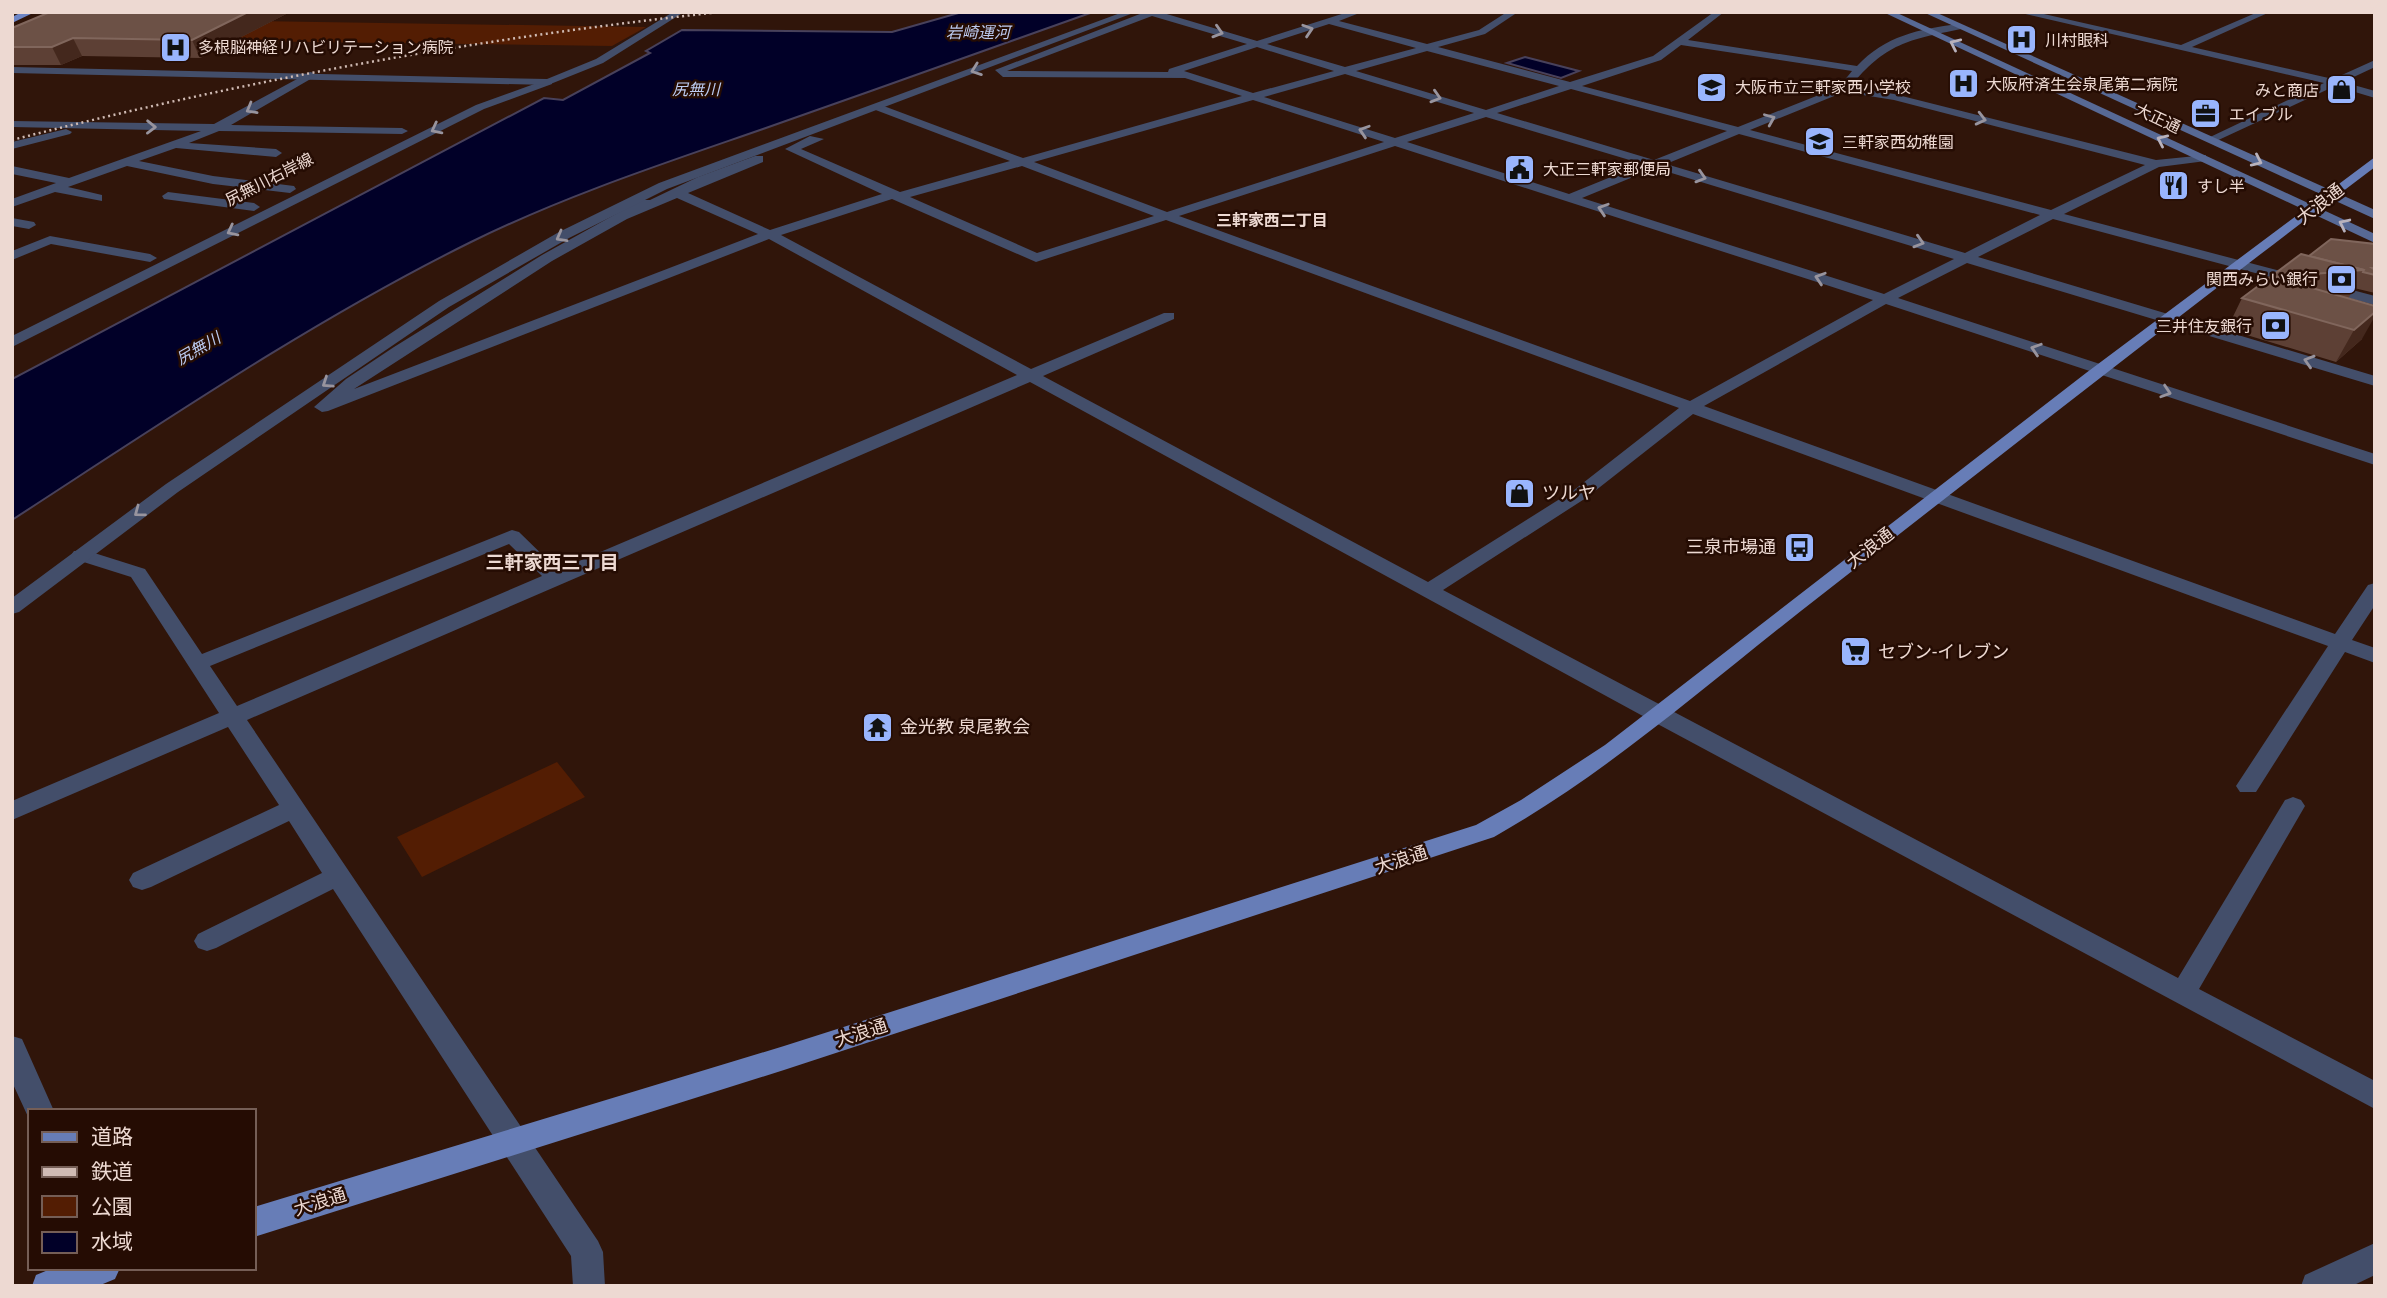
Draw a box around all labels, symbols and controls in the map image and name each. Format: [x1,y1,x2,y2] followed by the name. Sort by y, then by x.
[946,23,1013,41] water label: 岩崎運河
[1302,23,1314,38] one-way arrow
[2005,23,2039,57] hospital icon: 川村眼科
[1212,24,1224,39] one-way arrow
[158,30,192,64] hospital icon: 多根脳神経リハビリテーション病院
[2045,31,2109,49] place label: 川村眼科
[198,38,454,56] place label: 多根脳神経リハビリテーション病院
[1950,38,1963,52] one-way arrow
[970,61,982,75] one-way arrow
[1946,67,1980,101] hospital icon: 大阪府済生会泉尾第二病院
[1695,70,1729,104] school or university icon: 大阪市立三軒家西小学校
[2325,73,2359,107] shop icon: みと商店
[1986,75,2178,93] place label: 大阪府済生会泉尾第二病院
[1735,78,1911,96] place label: 大阪市立三軒家西小学校
[672,80,722,98] water label: 尻無川
[2255,81,2319,99] place label: みと商店
[1430,89,1442,104] one-way arrow
[2189,97,2223,131] office icon: エイブル
[2132,100,2184,136] street label: 大正通
[245,101,258,114] one-way arrow
[2229,105,2293,123] place label: エイブル
[1975,111,1987,125] one-way arrow
[1763,113,1776,127] one-way arrow
[146,119,156,135] one-way arrow
[430,121,443,135] one-way arrow
[1358,125,1370,140] one-way arrow
[1802,125,1836,159] school or university icon: 三軒家西幼稚園
[1842,133,1954,151] place label: 三軒家西幼稚園
[2157,134,2169,148] one-way arrow
[222,149,316,209] street label: 尻無川右岸線
[1503,152,1537,186] public building icon: 大正三軒家郵便局
[2250,153,2262,167] one-way arrow
[1543,160,1671,178] place label: 大正三軒家郵便局
[1695,168,1707,183] one-way arrow
[2157,169,2191,203] restaurant icon: すし半
[2197,177,2245,195] place label: すし半
[2292,179,2347,228] street label: 大浪通
[1598,203,1610,217] one-way arrow
[1216,211,1328,229] district label: 三軒家西二丁目
[2339,218,2351,232] one-way arrow
[227,223,239,237] one-way arrow
[555,228,568,242] one-way arrow
[1912,234,1924,249] one-way arrow
[2324,262,2358,296] bank icon: 関西みらい銀行
[2206,270,2318,288] place label: 関西みらい銀行
[1814,272,1827,286] one-way arrow
[2258,309,2292,343] bank icon: 三井住友銀行
[2156,317,2252,335] place label: 三井住友銀行
[173,327,225,368] water label: 尻無川
[2031,343,2043,358] one-way arrow
[2304,354,2316,369] one-way arrow
[321,375,334,388] one-way arrow
[2159,384,2171,398] one-way arrow
[1502,476,1536,510] shop icon: ツルヤ
[1542,482,1596,502] place label: ツルヤ
[134,504,147,516] one-way arrow
[1842,523,1897,572] street label: 大浪通
[1782,530,1816,564] bus stop icon: 三泉市場通
[1686,536,1776,556] place label: 三泉市場通
[485,551,619,573] district label: 三軒家西三丁目
[1838,635,1872,669] supermarket icon: セブン-イレブン
[1878,641,2009,661] place label: セブン-イレブン
[860,710,894,744] temple icon: 金光教 泉尾教会
[900,716,1030,736] place label: 金光教 泉尾教会
[1372,841,1429,877] street label: 大浪通
[832,1014,889,1050] street label: 大浪通
[28,1109,256,1270] legend
[91,1124,133,1148] text: 道路
[91,1159,133,1183] text: 鉄道
[291,1184,348,1219] street label: 大浪通
[91,1194,133,1218] text: 公園
[91,1229,133,1253] text: 水域

